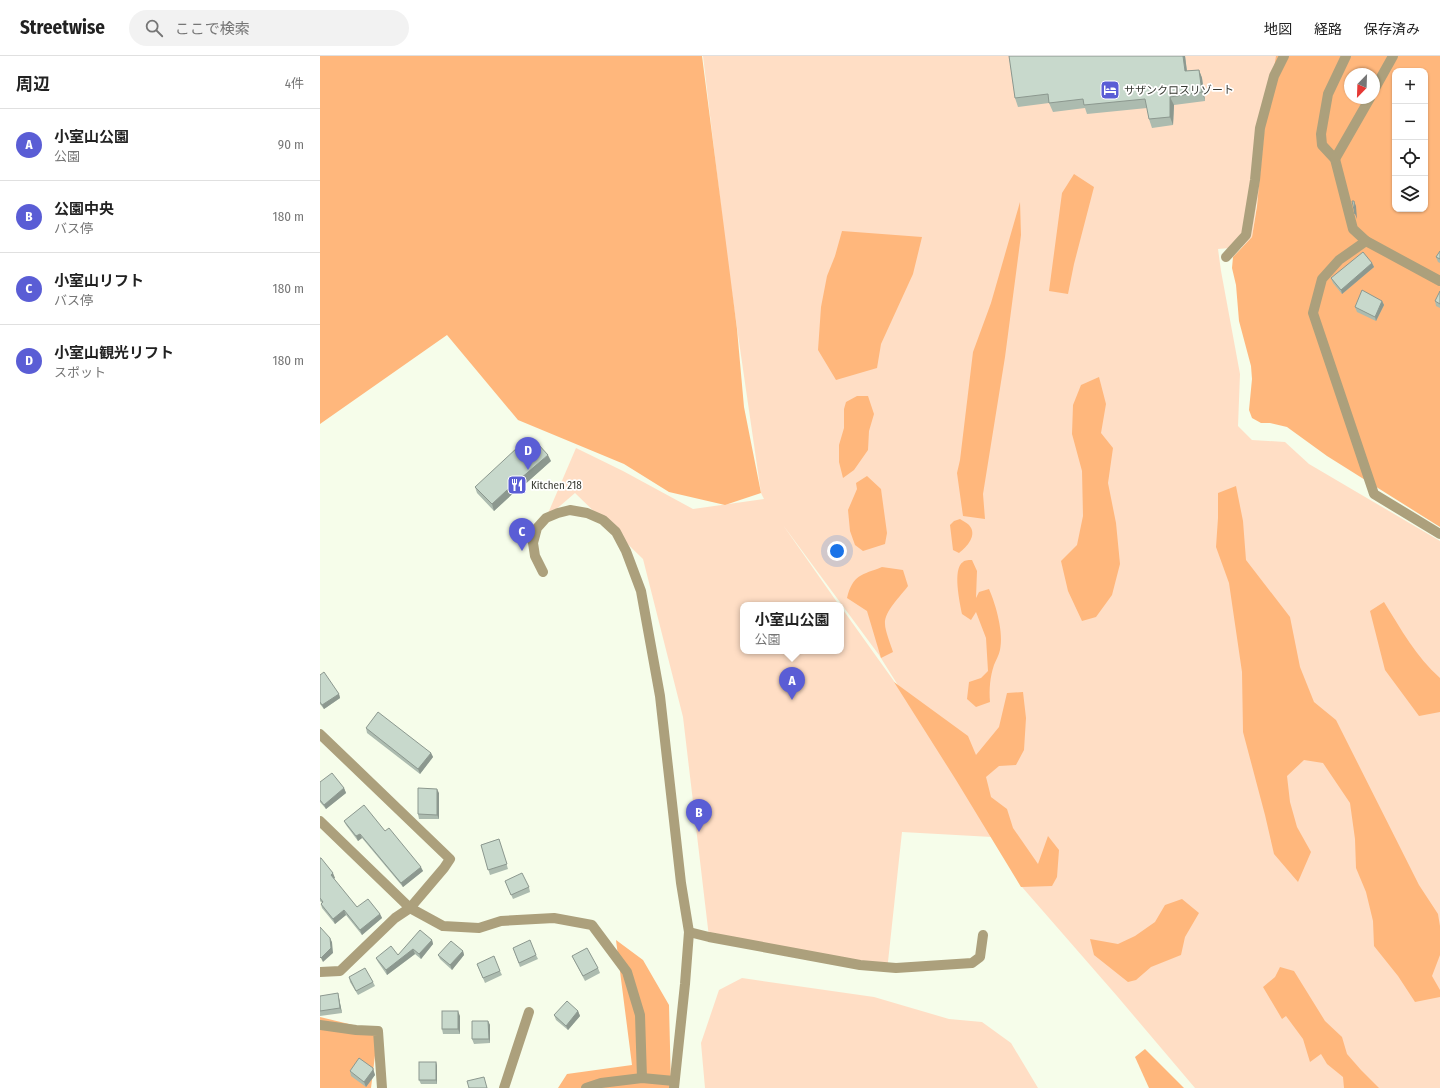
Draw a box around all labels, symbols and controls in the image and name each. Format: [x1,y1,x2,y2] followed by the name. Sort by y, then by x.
[129,10,409,46] search box
[20,16,105,39] text: Streetwise
[143,17,165,39] icon: search
[175,20,250,38] text: ここで検索
[1264,21,1292,38] text: 地図
[1314,21,1342,38] text: 経路
[1364,21,1420,38] text: 保存済み
[1344,68,1380,104] north arrow
[1392,68,1428,212] map controls
[1392,68,1428,104] button: +
[16,74,50,95] text: 周辺
[285,76,304,91] text: 4件
[1099,79,1121,101] hotel icon: サザンクロスリゾート
[1124,84,1234,97] place label: サザンクロスリゾート
[1392,104,1428,140] button: −
[54,128,129,146] text: 小室山公園
[25,137,33,152] text: A
[278,137,304,152] text: 90 m
[1392,140,1428,176] button: locate
[54,149,80,164] text: 公園
[1392,176,1428,212] button: layers
[54,200,114,218] text: 公園中央
[25,209,33,224] text: B
[273,209,304,224] text: 180 m
[54,221,93,236] text: バス停
[54,272,144,290] text: 小室山リフト
[26,281,32,296] text: C
[273,281,304,296] text: 180 m
[54,293,93,308] text: バス停
[54,344,174,362] text: 小室山観光リフト
[25,353,33,368] text: D
[273,353,304,368] text: 180 m
[54,365,106,380] text: スポット
[515,437,541,470] pin: D
[506,474,528,496] restaurant icon: Kitchen 218
[531,479,582,492] place label: Kitchen 218
[509,518,535,551] pin: C
[827,541,847,561] your location
[740,602,844,654] popup
[754,611,830,629] text: 小室山公園
[754,632,781,647] text: 公園
[779,667,805,700] pin: A
[686,799,712,832] pin: B

